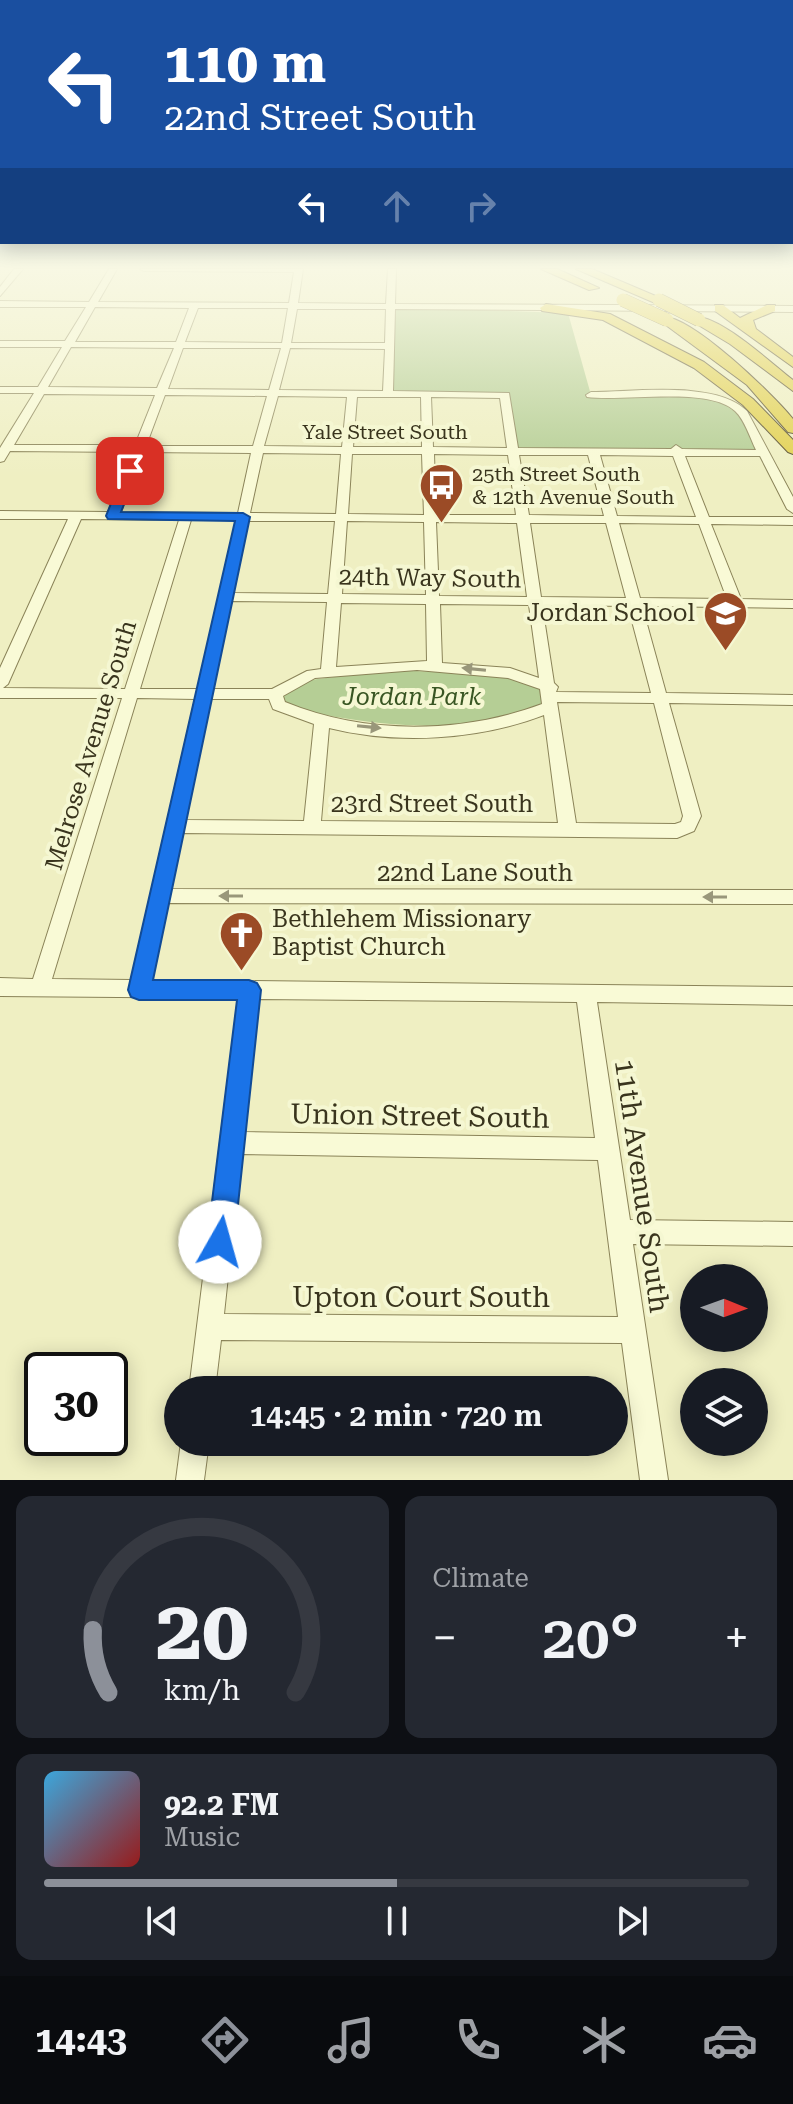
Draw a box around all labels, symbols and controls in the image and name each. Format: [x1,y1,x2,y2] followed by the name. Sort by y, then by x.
[164,30,326,96] text: 110 m
[32,32,136,136] icon: left
[164,97,476,139] text: 22nd Street South
[291,184,335,228] icon: left
[375,184,419,228] icon: ahead
[459,184,503,228] icon: right
[302,420,468,444] street label: Yale Street South
[96,437,164,505] pin
[108,449,152,493] icon: arrive
[417,462,465,525] bus stop icon: 25th Street South & 12th Avenue South
[472,462,674,509] place label: 25th Street South & 12th Avenue South
[338,562,522,594] street label: 24th Way South
[702,589,750,652] school or university icon: Jordan School
[526,599,695,627] place label: Jordan School
[40,617,142,873] street label: Melrose Avenue South
[462,663,487,676] one-way arrow
[342,683,481,711] park label: Jordan Park
[357,721,382,734] one-way arrow
[331,790,533,818] street label: 23rd Street South
[377,859,573,887] street label: 22nd Lane South
[218,890,243,902] one-way arrow
[702,891,727,903] one-way arrow
[272,905,532,961] place label: Bethlehem Missionary Baptist Church
[217,909,265,972] church icon: Bethlehem Missionary Baptist Church
[608,1057,676,1315] street label: 11th Avenue South
[290,1097,550,1135] street label: Union Street South
[178,1200,262,1284] position arrow
[680,1264,768,1352] north arrow
[680,1264,768,1456] map controls
[292,1281,550,1314] street label: Upton Court South
[24,1352,128,1456] speed limit sign: 30
[680,1368,768,1456] button: layers
[250,1398,542,1433] text: 14:45 · 2 min · 720 m
[433,1563,529,1593] text: Climate
[156,1582,249,1679] text: 20
[542,1602,639,1673] text: 20°
[433,1612,457,1664] text: −
[724,1612,749,1664] text: +
[164,1673,241,1707] text: km/h
[164,1787,279,1822] text: 92.2 FM
[164,1822,240,1852] text: Music
[140,1899,184,1943] icon: previous
[375,1899,419,1943] icon: pause
[610,1899,654,1943] icon: next
[197,2012,253,2068] icon: directions
[323,2012,379,2068] icon: music
[450,2012,506,2068] icon: phone
[576,2012,632,2068] icon: climate
[702,2012,758,2068] icon: car
[35,2019,127,2061] text: 14:43

